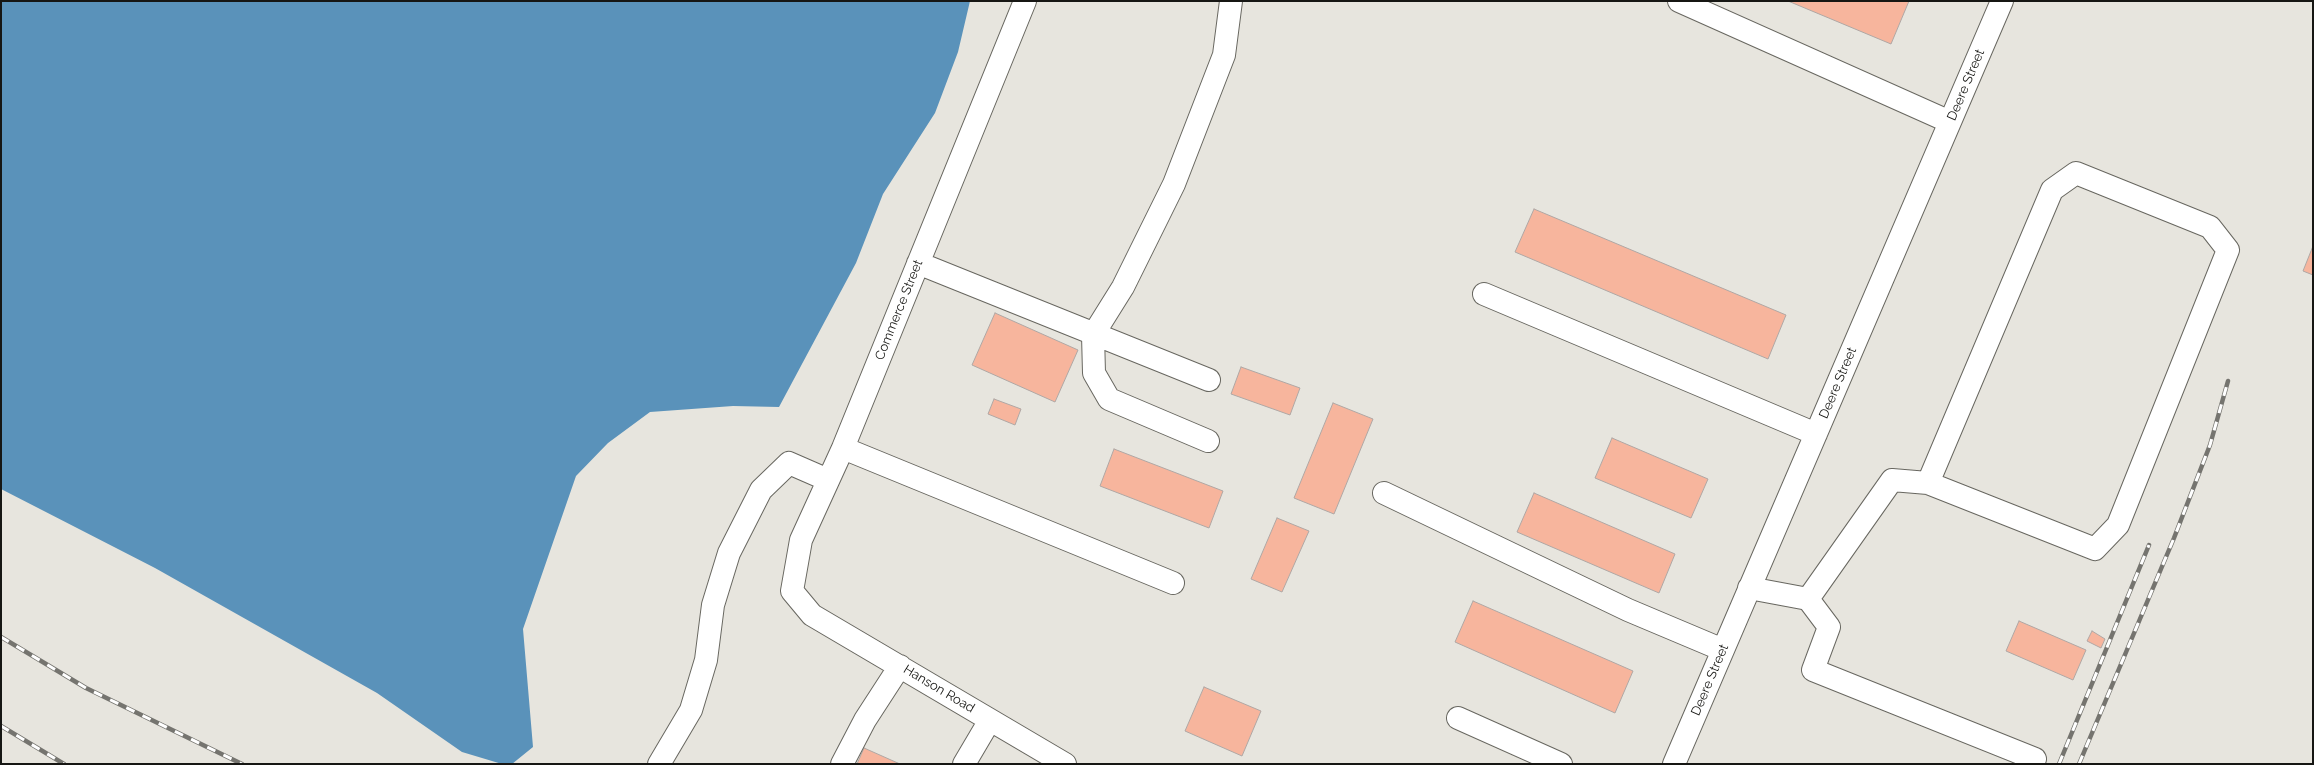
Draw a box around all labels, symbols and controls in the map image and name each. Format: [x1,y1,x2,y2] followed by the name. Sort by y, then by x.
[1944,47,1988,123] street label: Deere Street
[872,258,926,362] street label: Commerce Street
[1816,345,1860,421] street label: Deere Street
[1688,642,1732,718] street label: Deere Street
[901,662,977,716] street label: Hanson Road

